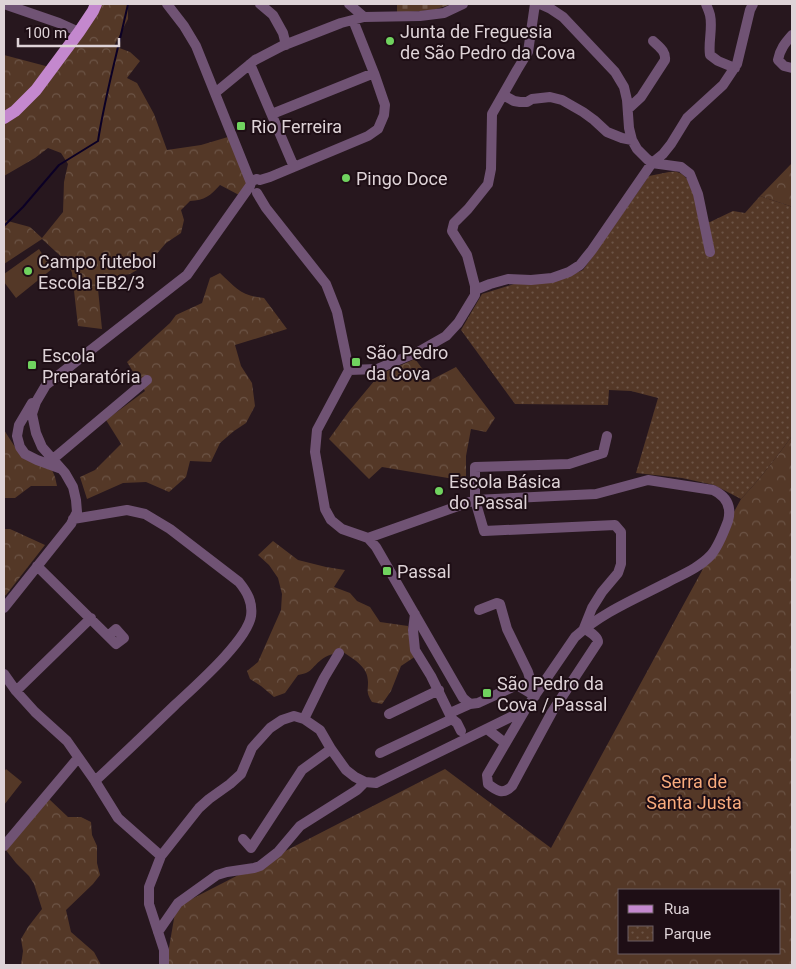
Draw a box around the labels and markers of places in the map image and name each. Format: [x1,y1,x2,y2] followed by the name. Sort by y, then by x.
[400,21,576,63] place label: Junta de Freguesia de São Pedro da Cova
[384,35,396,47] marker: Junta de Freguesia de São Pedro da Cova
[251,116,342,137] place label: Rio Ferreira
[235,120,247,132] marker: Rio Ferreira
[356,168,448,189] place label: Pingo Doce
[340,172,352,184] marker: Pingo Doce
[38,251,157,293] place label: Campo futebol Escola EB2/3
[22,265,34,277] marker: Campo futebol Escola EB2/3
[366,342,448,384] place label: São Pedro da Cova
[42,345,141,387] place label: Escola Preparatória
[350,356,362,368] marker: São Pedro da Cova
[26,359,38,371] marker: Escola Preparatória
[449,471,561,513] place label: Escola Básica do Passal
[433,485,445,497] marker: Escola Básica do Passal
[397,561,451,582] place label: Passal
[381,565,393,577] marker: Passal
[497,673,607,715] place label: São Pedro da Cova / Passal
[481,687,493,699] marker: São Pedro da Cova / Passal

